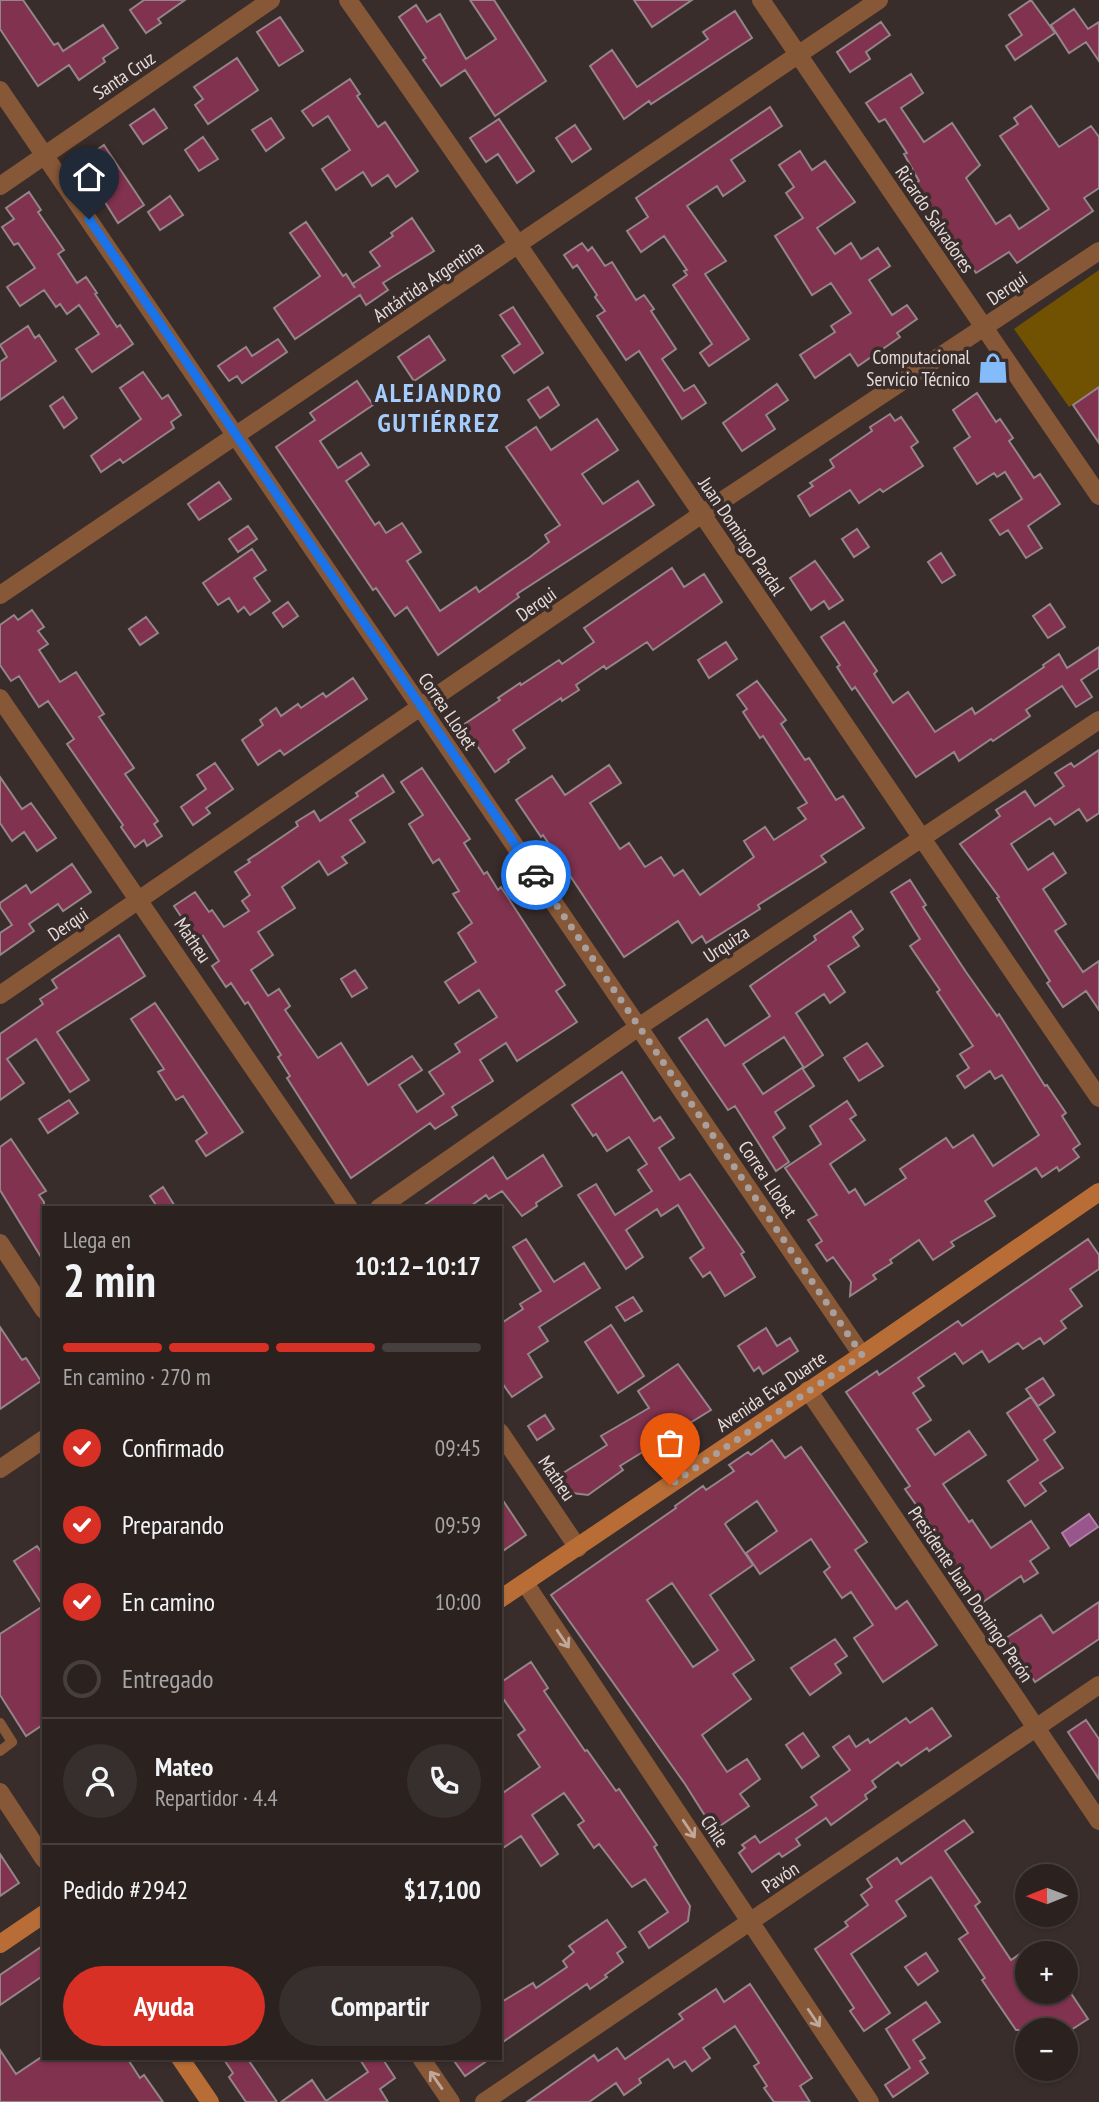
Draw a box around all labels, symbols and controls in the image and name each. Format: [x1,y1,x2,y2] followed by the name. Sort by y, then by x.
[88,45,160,104] street label: Santa Cruz
[59,147,119,219] pin
[70,158,108,196] icon: home
[890,161,980,277] street label: Ricardo Salvadores
[368,235,488,327] street label: Antártida Argentina
[982,266,1032,310] street label: Derqui
[866,345,971,391] place label: Computacional Servicio Técnico
[976,351,1010,385] shop icon: Computacional Servicio Técnico
[374,376,503,439] district label: ALEJANDRO GUTIÉRREZ
[693,472,791,600] street label: Juan Domingo Pardal
[511,582,561,626] street label: Derqui
[413,668,483,755] street label: Correa Llobet
[501,840,571,910] courier
[517,856,555,894] icon: car
[43,902,93,946] street label: Derqui
[169,913,217,967] street label: Matheu
[699,920,753,968] street label: Urquiza
[733,1136,803,1223] street label: Correa Llobet
[63,1225,131,1254] text: Llega en
[354,1249,481,1282] text: 10:12–10:17
[63,1250,156,1310] text: 2 min
[711,1345,831,1437] street label: Avenida Eva Duarte
[63,1362,211,1391] text: En camino · 270 m
[640,1413,700,1485] pin
[651,1424,689,1462] icon: bag
[63,1429,101,1467] icon: check
[122,1431,224,1464] text: Confirmado
[435,1433,481,1462] text: 09:45
[533,1451,581,1505] street label: Matheu
[903,1502,1039,1686] street label: Presidente Juan Domingo Perón
[63,1506,101,1544] icon: check
[122,1508,224,1541] text: Preparando
[435,1510,481,1539] text: 09:59
[63,1583,101,1621] icon: check
[122,1585,215,1618] text: En camino
[435,1587,481,1616] text: 10:00
[556,1629,570,1649] one-way arrow
[122,1662,214,1695] text: Entregado
[63,1744,137,1818] button: person
[407,1744,481,1818] button: phone
[155,1750,213,1783] text: Mateo
[155,1783,278,1812] text: Repartidor · 4.4
[696,1810,734,1852] street label: Chile
[681,1819,696,1838] one-way arrow
[757,1856,803,1898] street label: Pavón
[1015,1864,1078,1927] north arrow
[1015,1864,1078,2081] map controls
[63,1873,188,1906] text: Pedido #2942
[403,1873,481,1906] text: $17,100
[1015,1941,1078,2004] button: +
[63,1966,265,2046] button: Ayuda
[279,1966,481,2046] button: Compartir
[808,2008,822,2028] one-way arrow
[1015,2018,1078,2081] button: −
[429,2071,443,2090] one-way arrow

